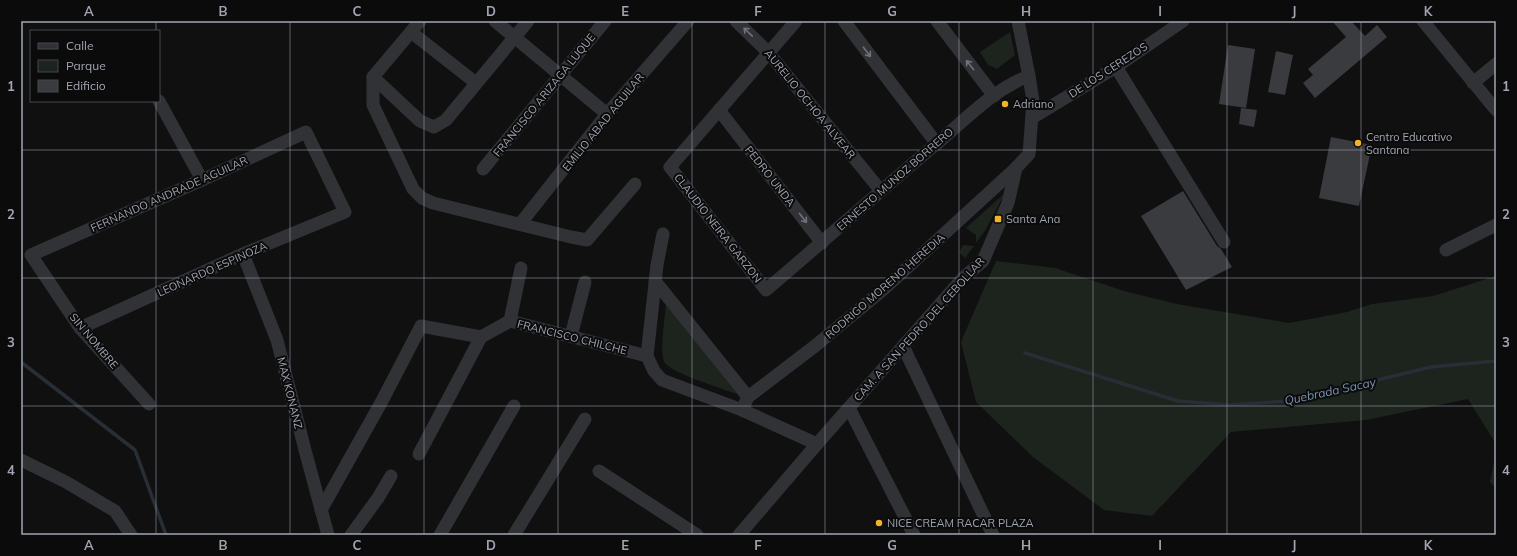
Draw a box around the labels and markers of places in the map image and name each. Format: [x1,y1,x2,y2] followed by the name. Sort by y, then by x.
[1013,97,1054,111] place label: Adriano
[1000,99,1010,109] marker: Adriano
[1366,130,1452,157] place label: Centro Educativo Santana
[1353,138,1363,148] marker: Centro Educativo Santana
[1006,212,1060,226] place label: Santa Ana
[993,214,1003,224] marker: Santa Ana
[887,516,1034,530] place label: NICE CREAM RACAR PLAZA
[874,518,884,528] marker: NICE CREAM RACAR PLAZA

